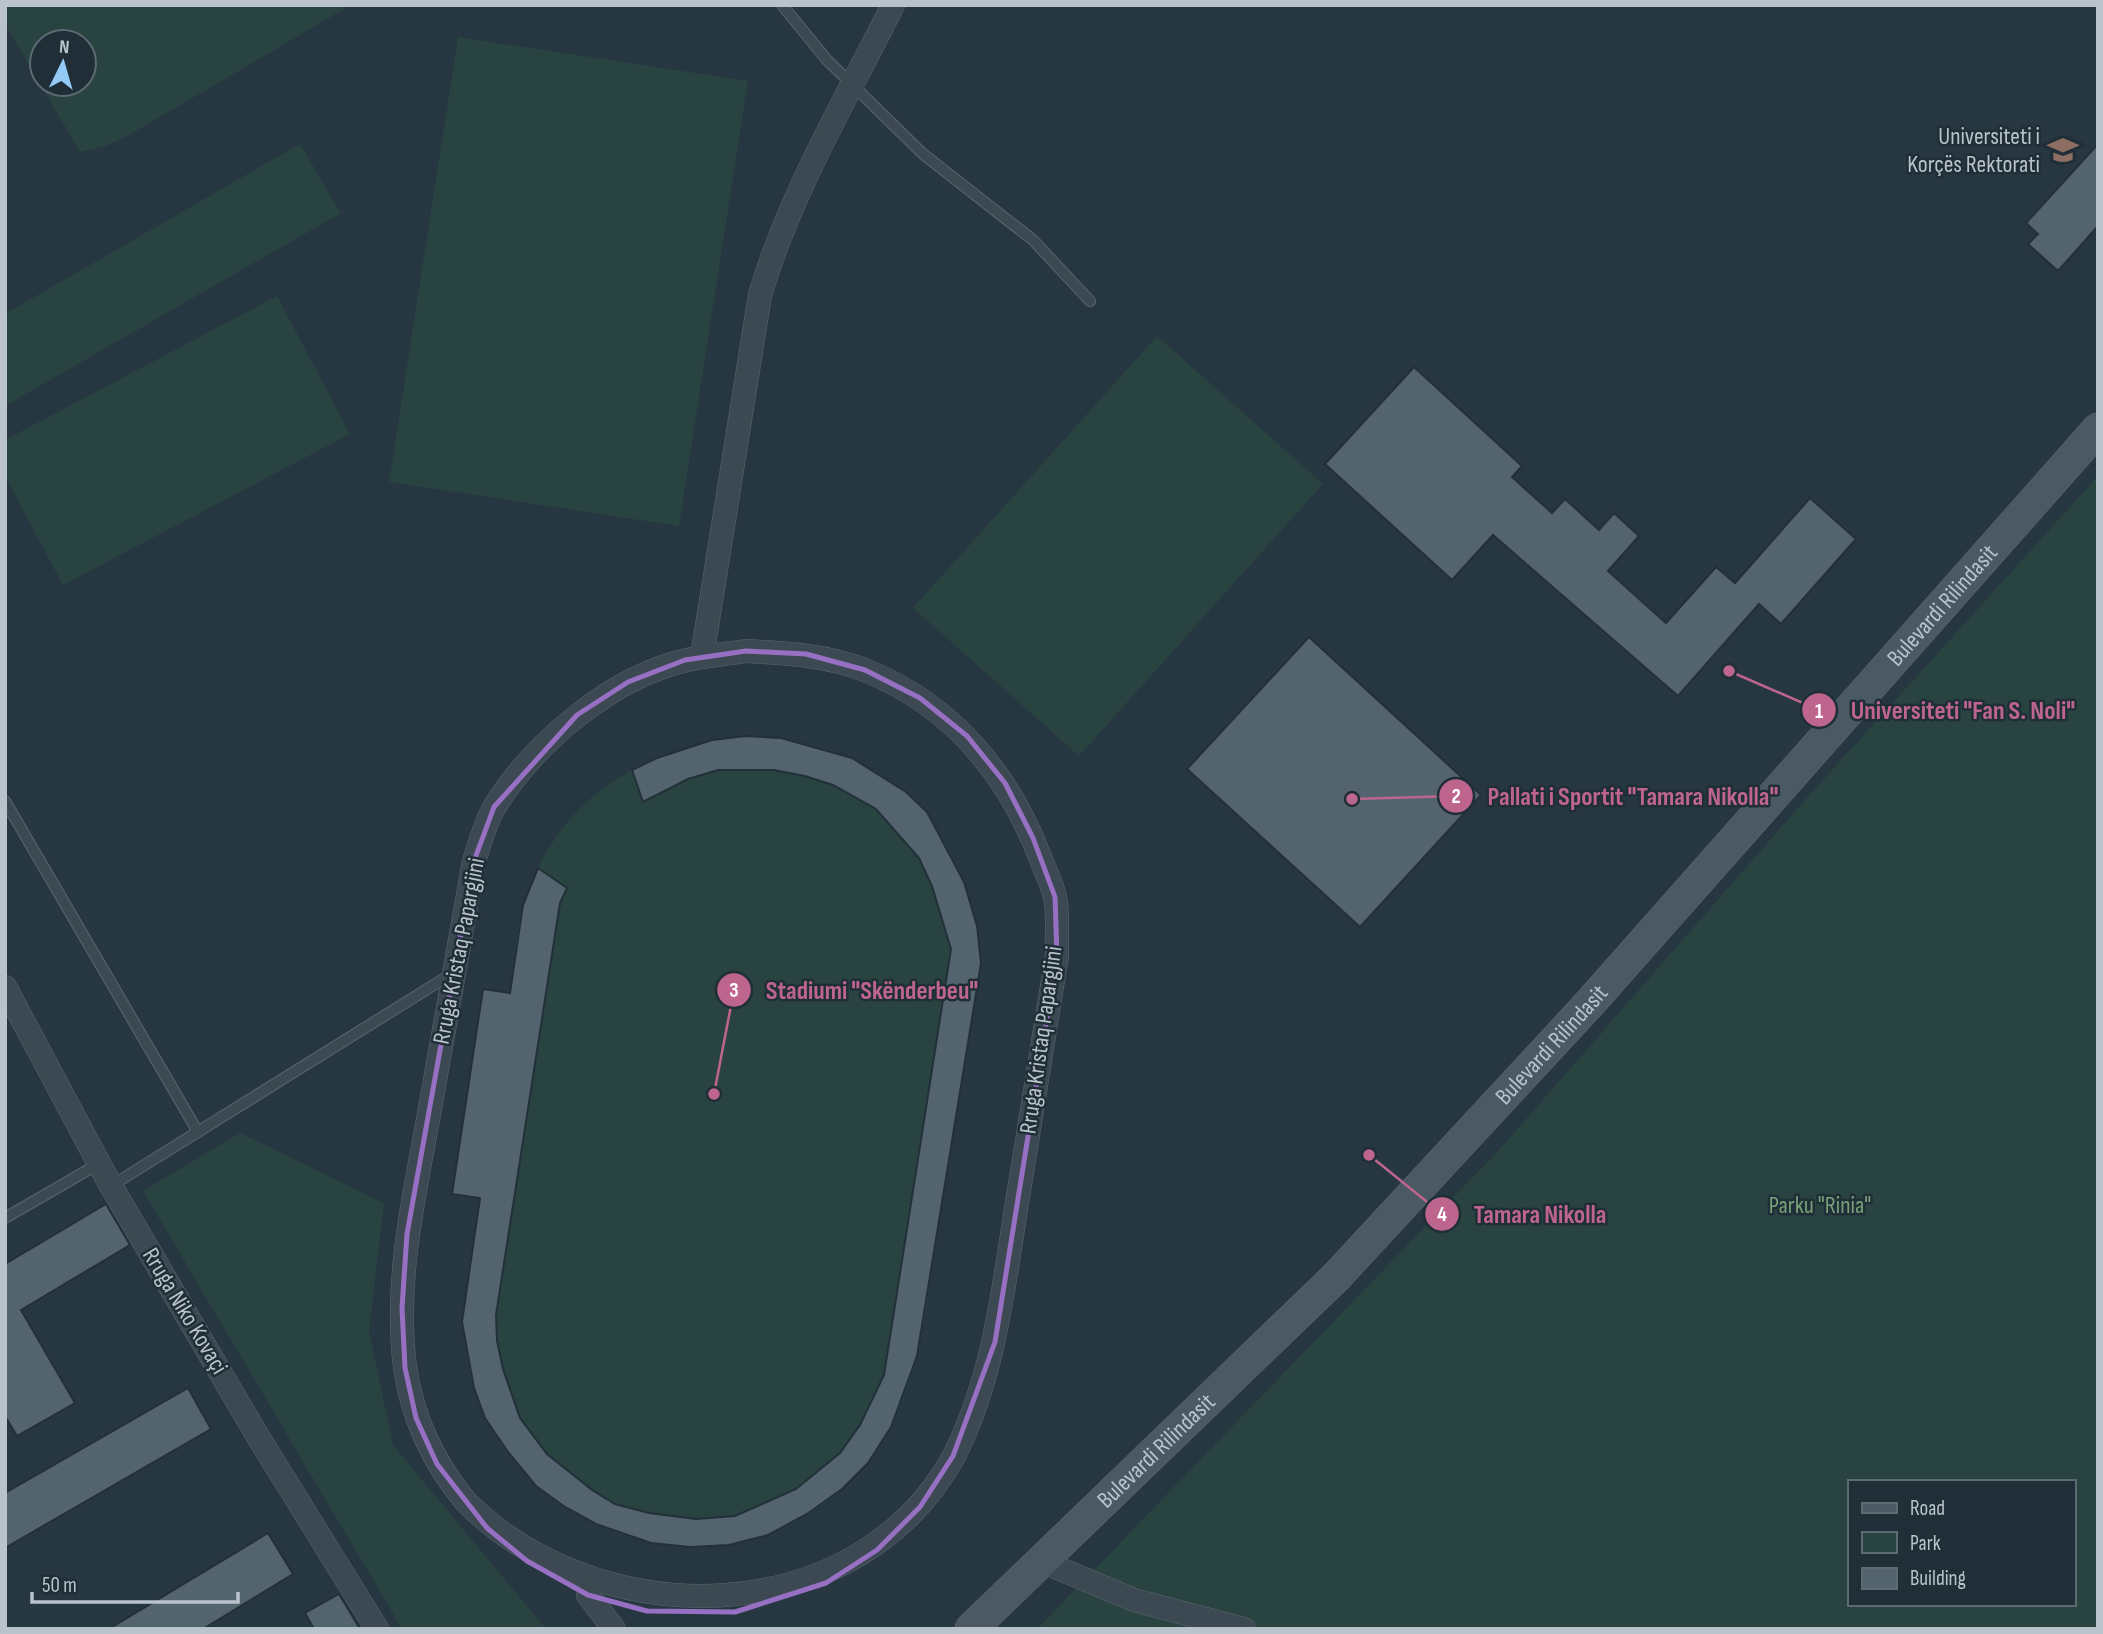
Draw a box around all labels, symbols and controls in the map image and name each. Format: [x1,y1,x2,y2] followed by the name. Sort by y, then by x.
[28,28,98,98] north arrow
[58,36,70,59] text: N
[1907,122,2040,179] place label: Universiteti i Korçës Rektorati
[2046,133,2080,167] school or university icon: Universiteti i Korçës Rektorati
[1881,538,2004,672] street label: Bulevardi Rilindasit
[1801,687,2089,734] callout: Universiteti "Fan S. Noli"
[1851,696,2075,727] text: Universiteti "Fan S. Noli"
[1815,699,1823,724] text: 1
[1438,772,1792,819] callout: Pallati i Sportit "Tamara Nikolla"
[1488,782,1778,813] text: Pallati i Sportit "Tamara Nikolla"
[1451,784,1461,809] text: 2
[427,855,491,1047] street label: Rruga Kristaq Papargjini
[1013,944,1069,1136] street label: Rruga Kristaq Papargjini
[716,966,992,1013] callout: Stadiumi "Skënderbeu"
[766,976,978,1007] text: Stadiumi "Skënderbeu"
[729,978,739,1003] text: 3
[1489,979,1614,1110] street label: Bulevardi Rilindasit
[1424,1190,1620,1237] callout: Tamara Nikolla
[1769,1191,1871,1220] park label: Parku "Rinia"
[1474,1200,1606,1231] text: Tamara Nikolla
[1437,1202,1447,1227] text: 4
[136,1243,234,1379] street label: Rruga Niko Kovaçi
[1091,1387,1221,1514] street label: Bulevardi Rilindasit
[1848,1480,2075,1606] legend
[1910,1496,1945,1521] text: Road
[1910,1531,1941,1556] text: Park
[32,1560,238,1604] scale bar
[1910,1566,1966,1591] text: Building
[42,1573,77,1598] text: 50 m

